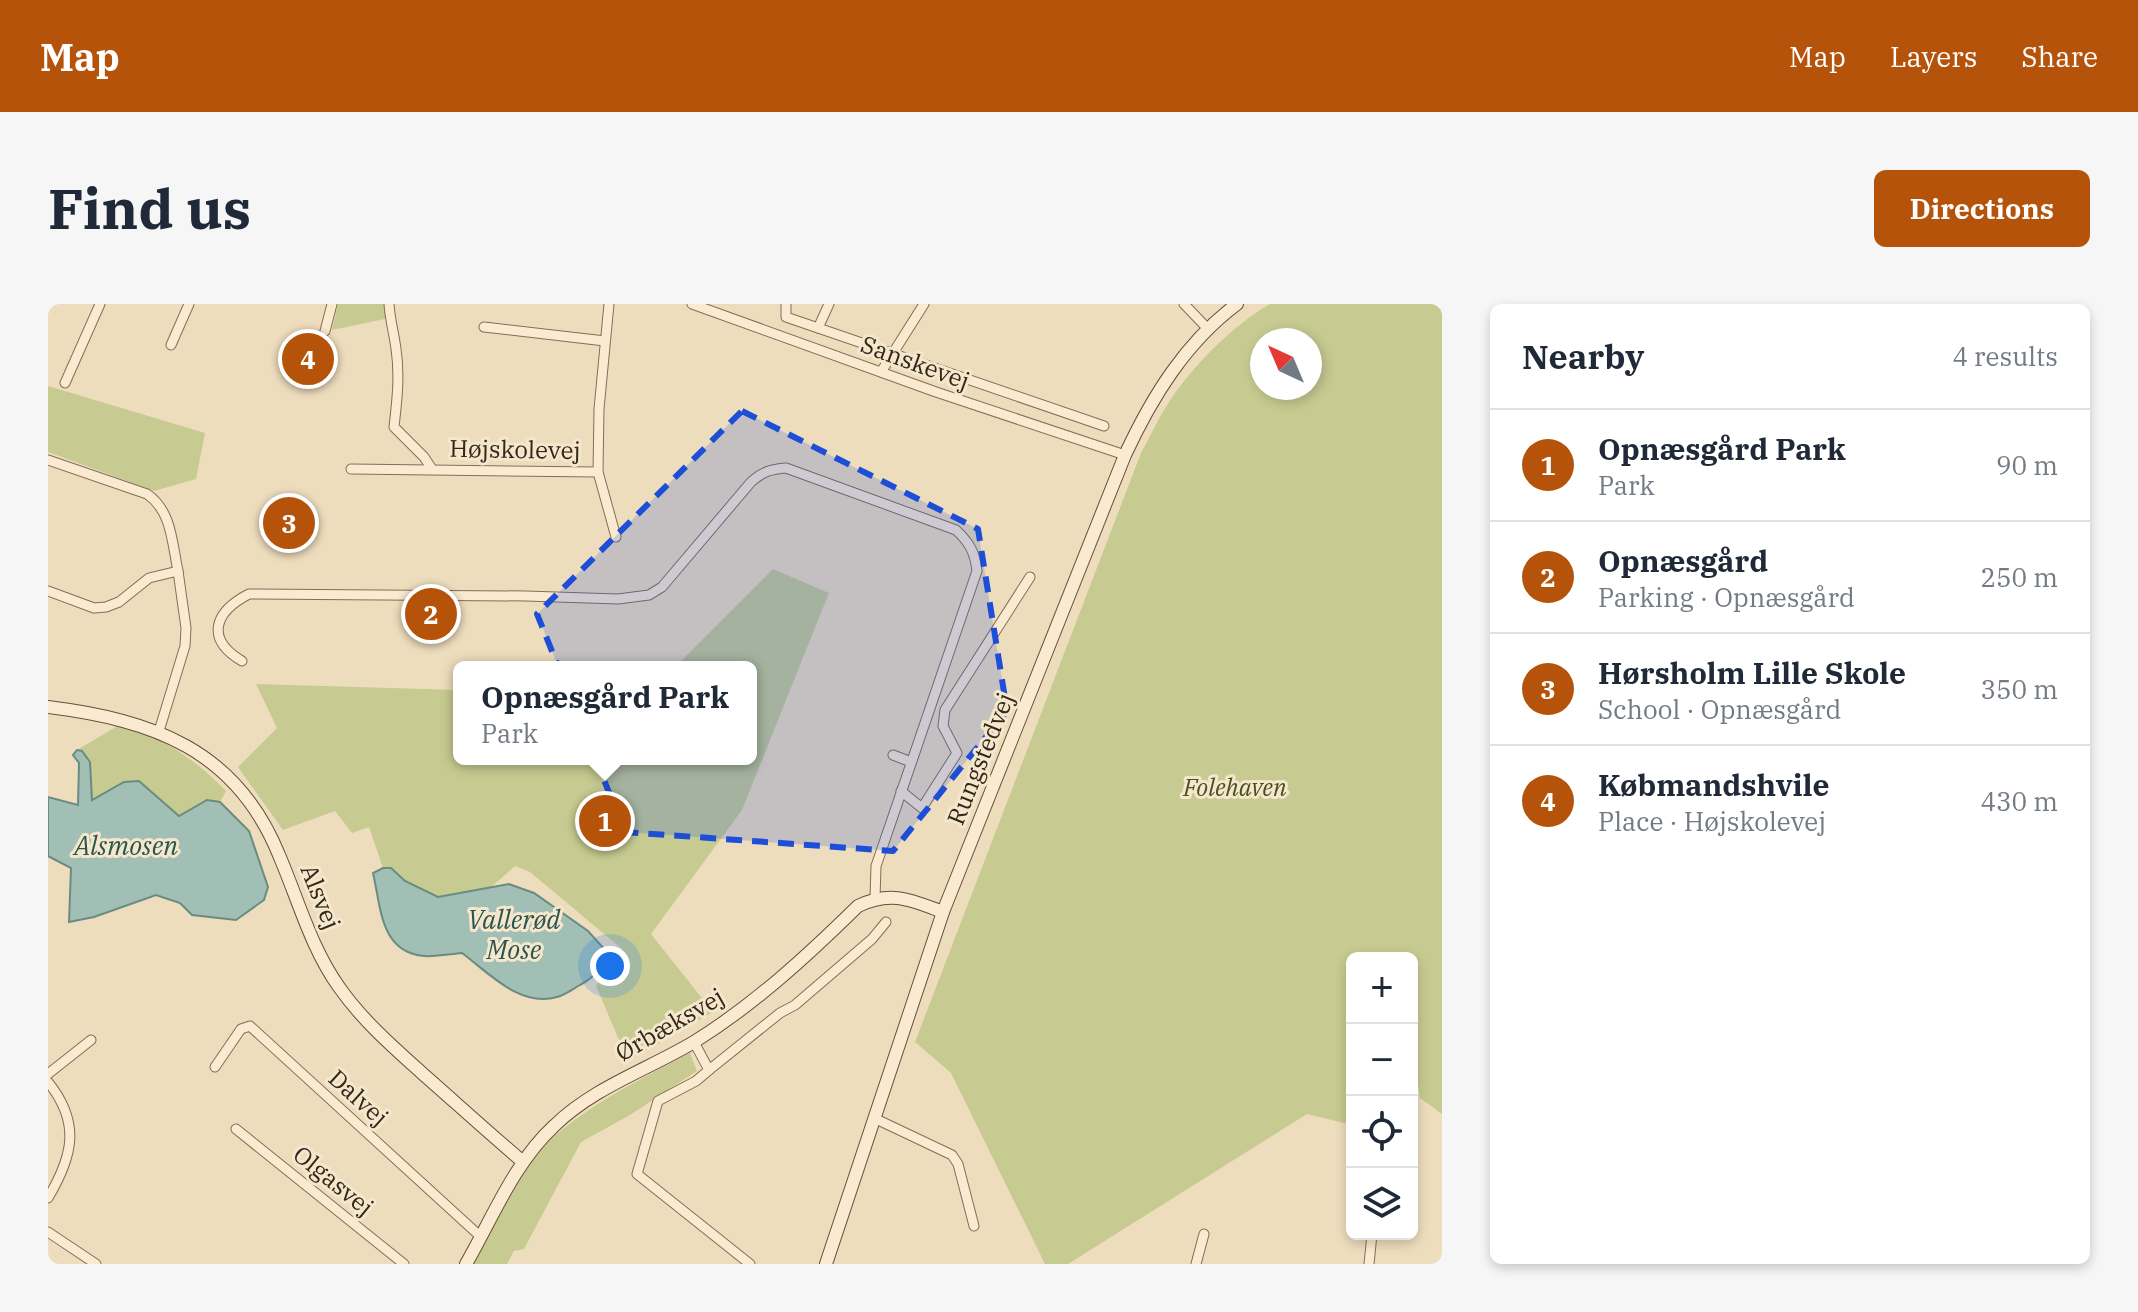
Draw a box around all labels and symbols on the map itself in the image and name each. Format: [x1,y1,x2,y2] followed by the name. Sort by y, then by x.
[857,328,974,397] street label: Sanskevej
[1250,328,1322,400] north arrow
[282,329,334,389] pin: 4
[449,432,581,466] street label: Højskolevej
[263,493,315,553] pin: 3
[405,584,457,644] pin: 2
[939,688,1021,829] street label: Rungstedvej
[1182,771,1287,803] park label: Folehaven
[579,791,631,851] pin: 1
[72,828,178,862] water label: Alsmosen
[293,859,348,934] street label: Alsvej
[467,902,561,966] water label: Vallerød Mose
[590,946,630,986] your location
[609,980,730,1068] street label: Ørbæksvej
[322,1062,395,1133] street label: Dalvej
[287,1138,381,1222] street label: Olgasvej

